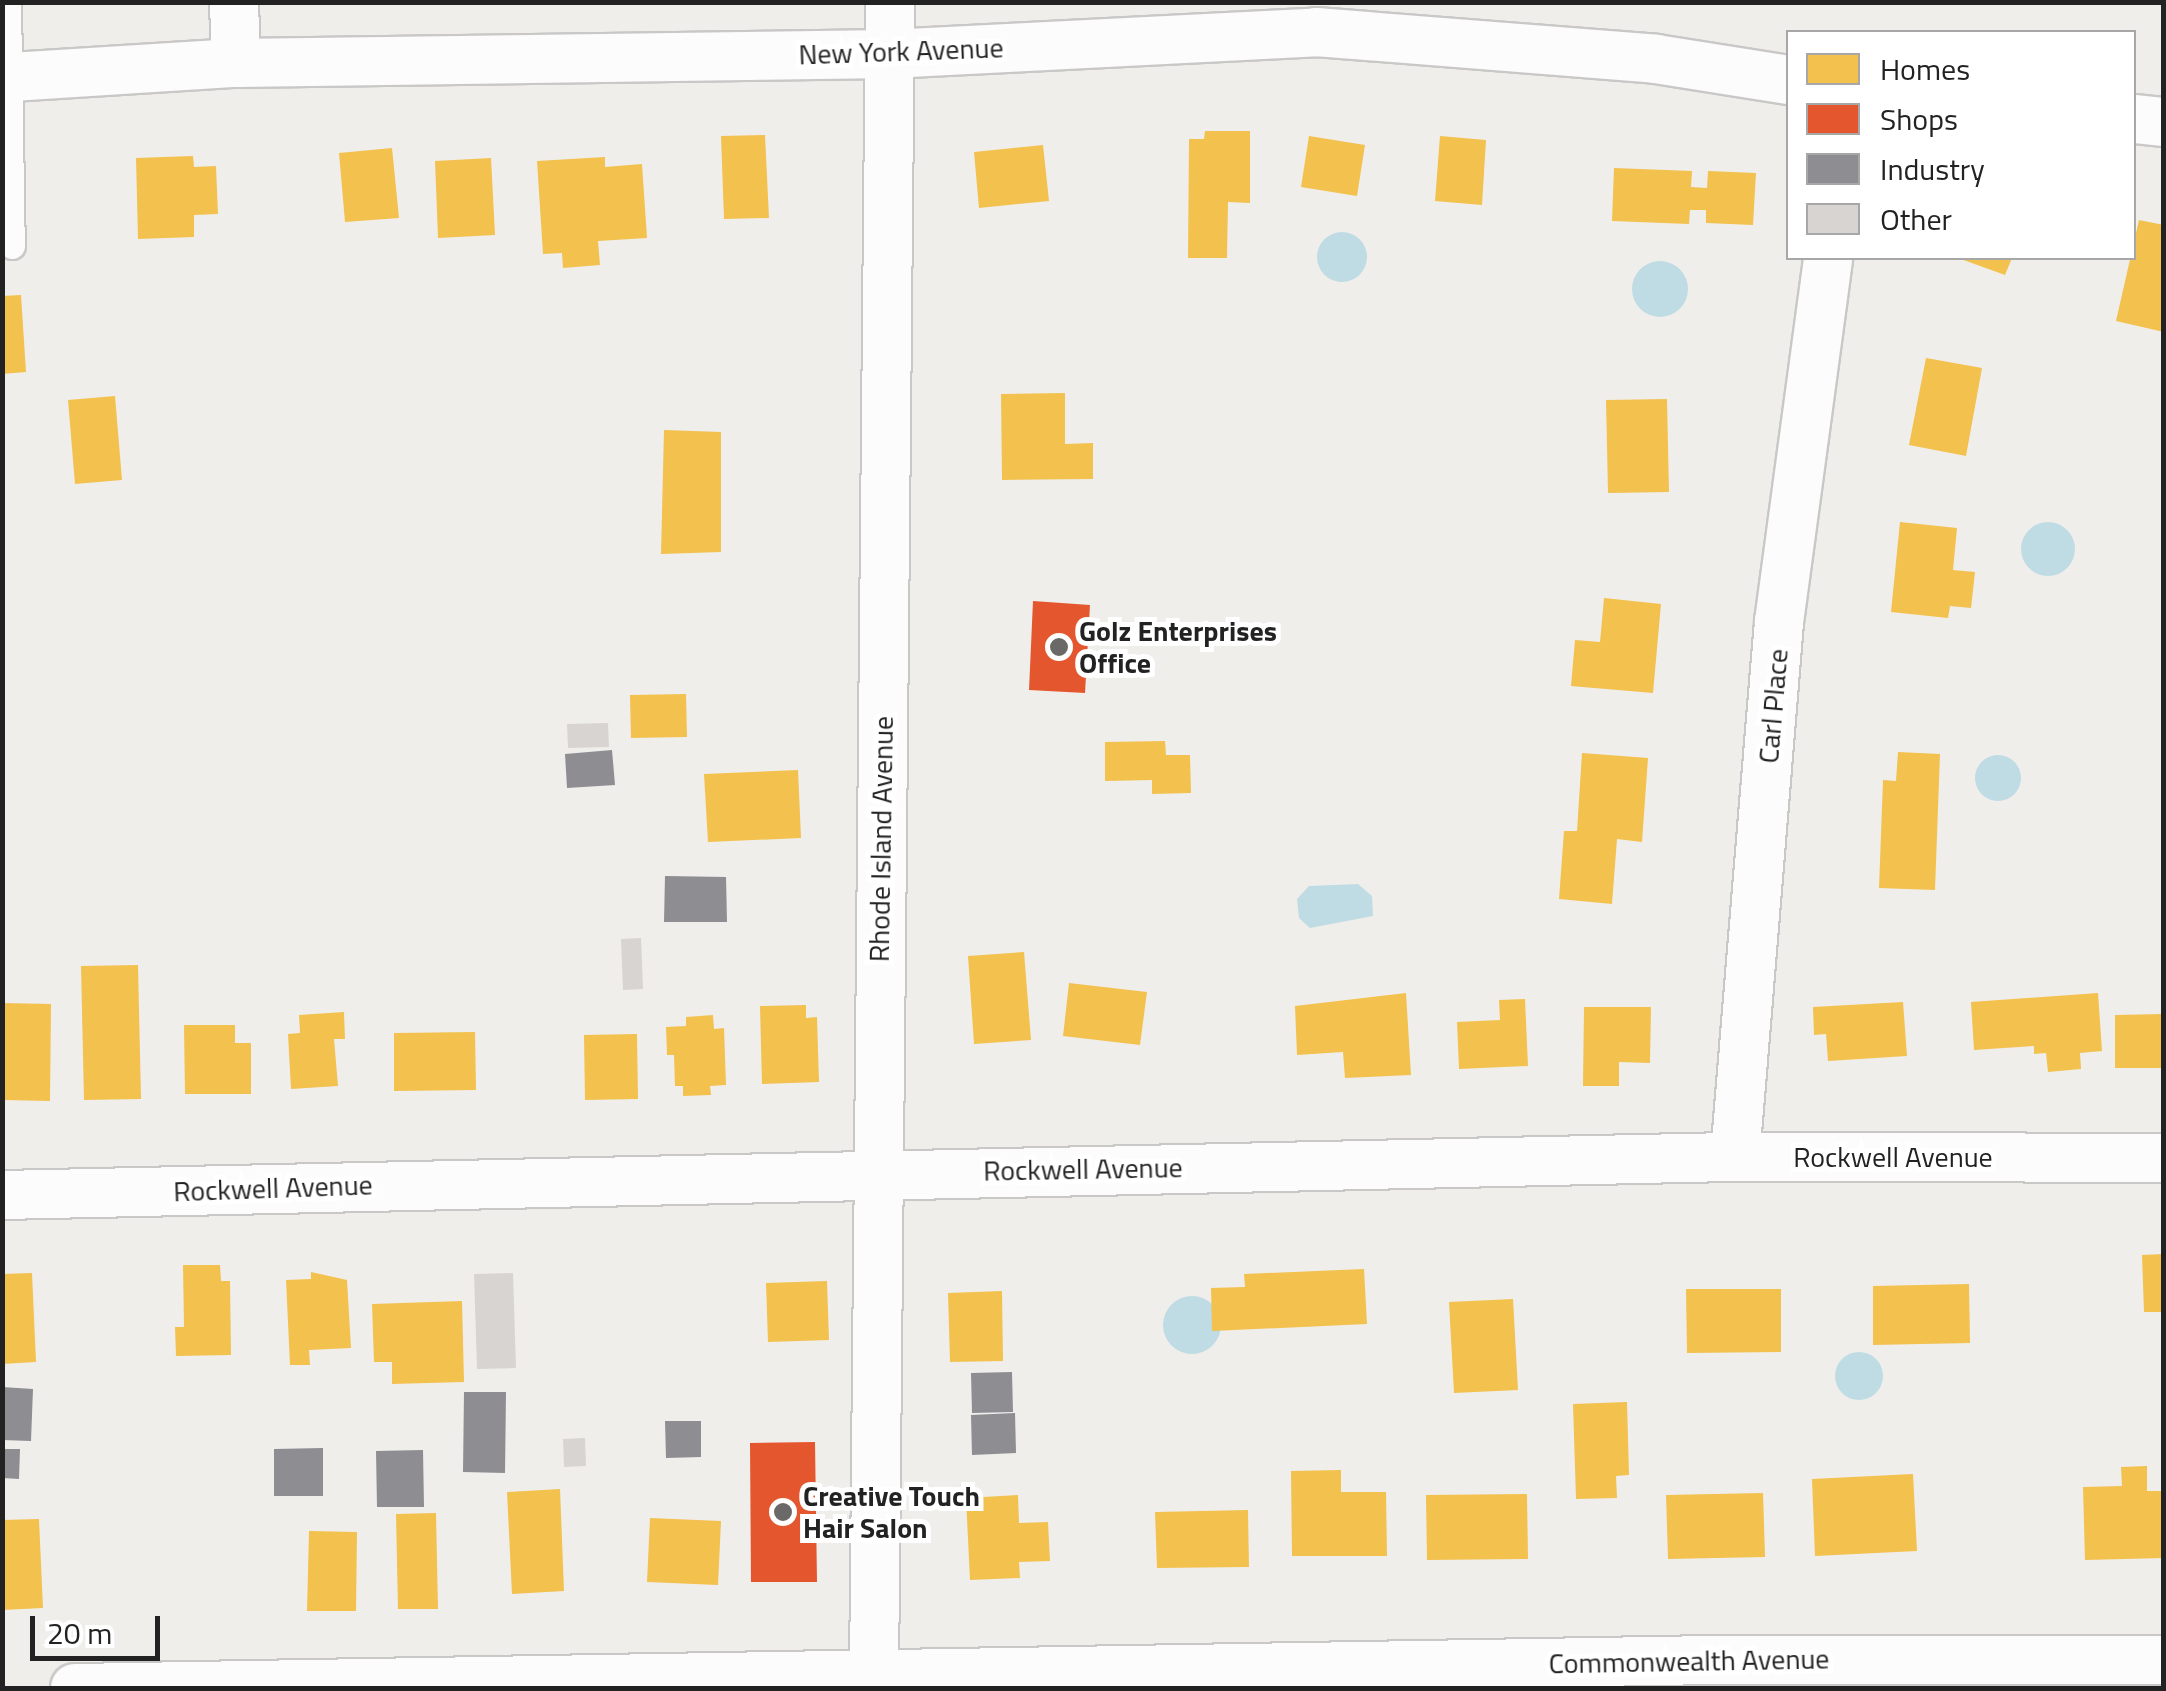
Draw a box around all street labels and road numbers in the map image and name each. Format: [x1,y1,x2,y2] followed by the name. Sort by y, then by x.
[798,31,1004,71] street label: New York Avenue
[1751,647,1795,765] street label: Carl Place
[862,716,900,962] street label: Rhode Island Avenue
[1793,1140,1993,1174] street label: Rockwell Avenue
[983,1150,1183,1188] street label: Rockwell Avenue
[173,1168,373,1208] street label: Rockwell Avenue
[1548,1642,1830,1680] street label: Commonwealth Avenue

